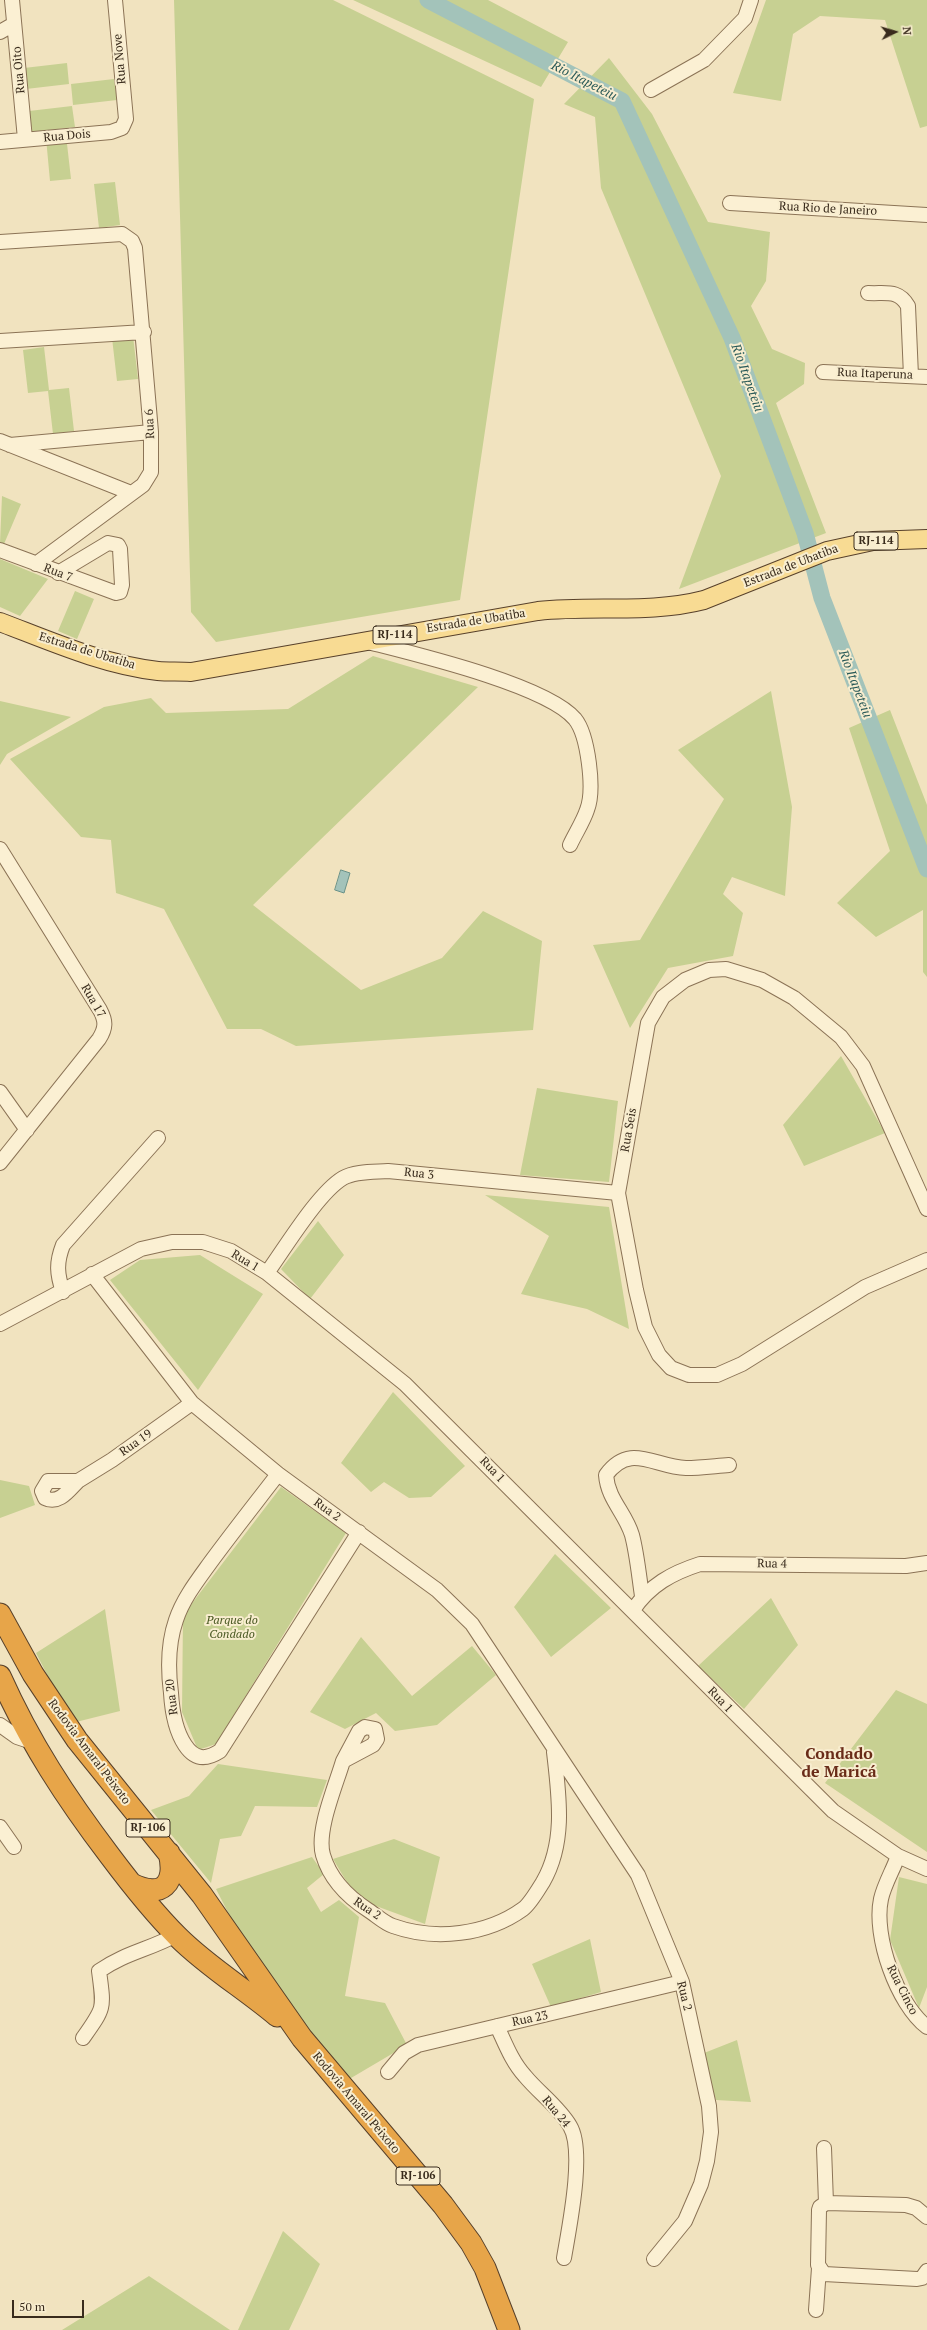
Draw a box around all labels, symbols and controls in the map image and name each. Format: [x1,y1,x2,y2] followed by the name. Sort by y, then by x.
[875,12,915,52] north arrow
[900,26,914,36] text: N
[111,33,129,85] street label: Rua Nove
[10,46,28,94] street label: Rua Oito
[549,58,619,104] water label: Rio Itapeteiu
[43,127,91,145] street label: Rua Dois
[779,199,877,219] street label: Rua Rio de Janeiro
[727,342,767,414] water label: Rio Itapeteiu
[837,365,913,383] street label: Rua Itaperuna
[142,409,158,439] street label: Rua 6
[854,532,898,550] road number: RJ-114
[742,541,840,591] street label: Estrada de Ubatiba
[41,561,75,585] street label: Rua 7
[426,606,526,636] street label: Estrada de Ubatiba
[373,626,417,644] road number: RJ-114
[37,630,137,672] street label: Estrada de Ubatiba
[835,648,875,720] water label: Rio Itapeteiu
[78,982,108,1020] street label: Rua 17
[618,1107,640,1153] street label: Rua Seis
[403,1165,435,1183] street label: Rua 3
[228,1247,262,1275] street label: Rua 1
[117,1427,155,1459] street label: Rua 19
[476,1454,508,1486] street label: Rua 1
[311,1495,343,1525] street label: Rua 2
[757,1557,787,1571] street label: Rua 4
[206,1614,258,1642] park label: Parque do Condado
[163,1678,181,1716] street label: Rua 20
[704,1684,736,1716] street label: Rua 1
[45,1697,133,1807] street label: Rodovia Amaral Peixoto
[801,1744,877,1782] district label: Condado de Maricá
[126,1819,170,1837] road number: RJ-106
[351,1895,383,1923] street label: Rua 2
[883,1963,921,2017] street label: Rua Cinco
[673,1980,695,2012] street label: Rua 2
[511,2008,549,2030] street label: Rua 23
[309,2049,403,2157] street label: Rodovia Amaral Peixoto
[539,2093,573,2131] street label: Rua 24
[396,2167,440,2185] road number: RJ-106
[14,2292,86,2318] scale bar
[19,2299,45,2314] text: 50 m

